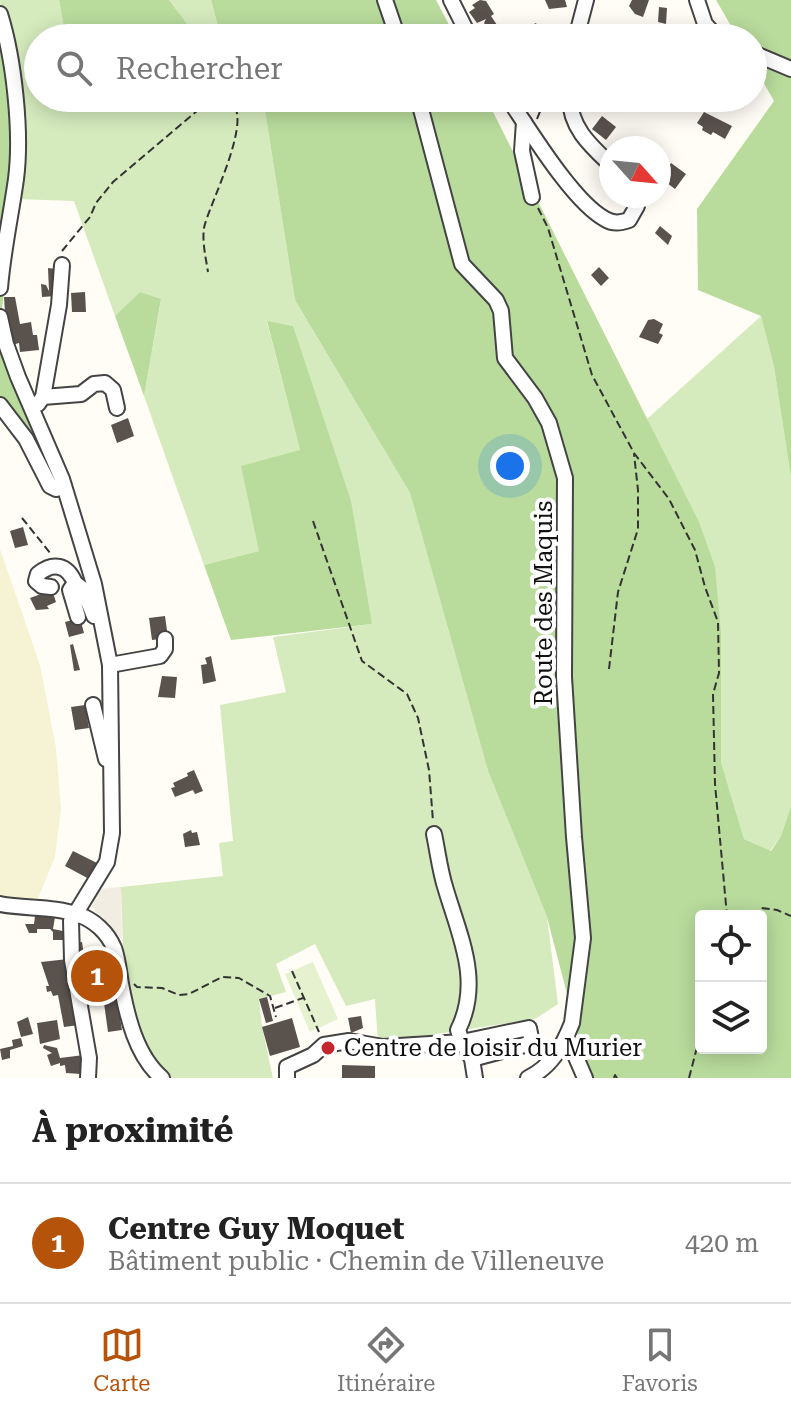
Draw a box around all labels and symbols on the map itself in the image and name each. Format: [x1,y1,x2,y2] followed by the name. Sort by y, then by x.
[599,136,671,208] north arrow
[490,446,530,486] your location
[530,501,558,705] street label: Route des Maquis
[71,946,123,1006] pin: 1
[344,1034,642,1062] place label: Centre de loisir du Murier
[319,1039,337,1057] marker: Centre de loisir du Murier

